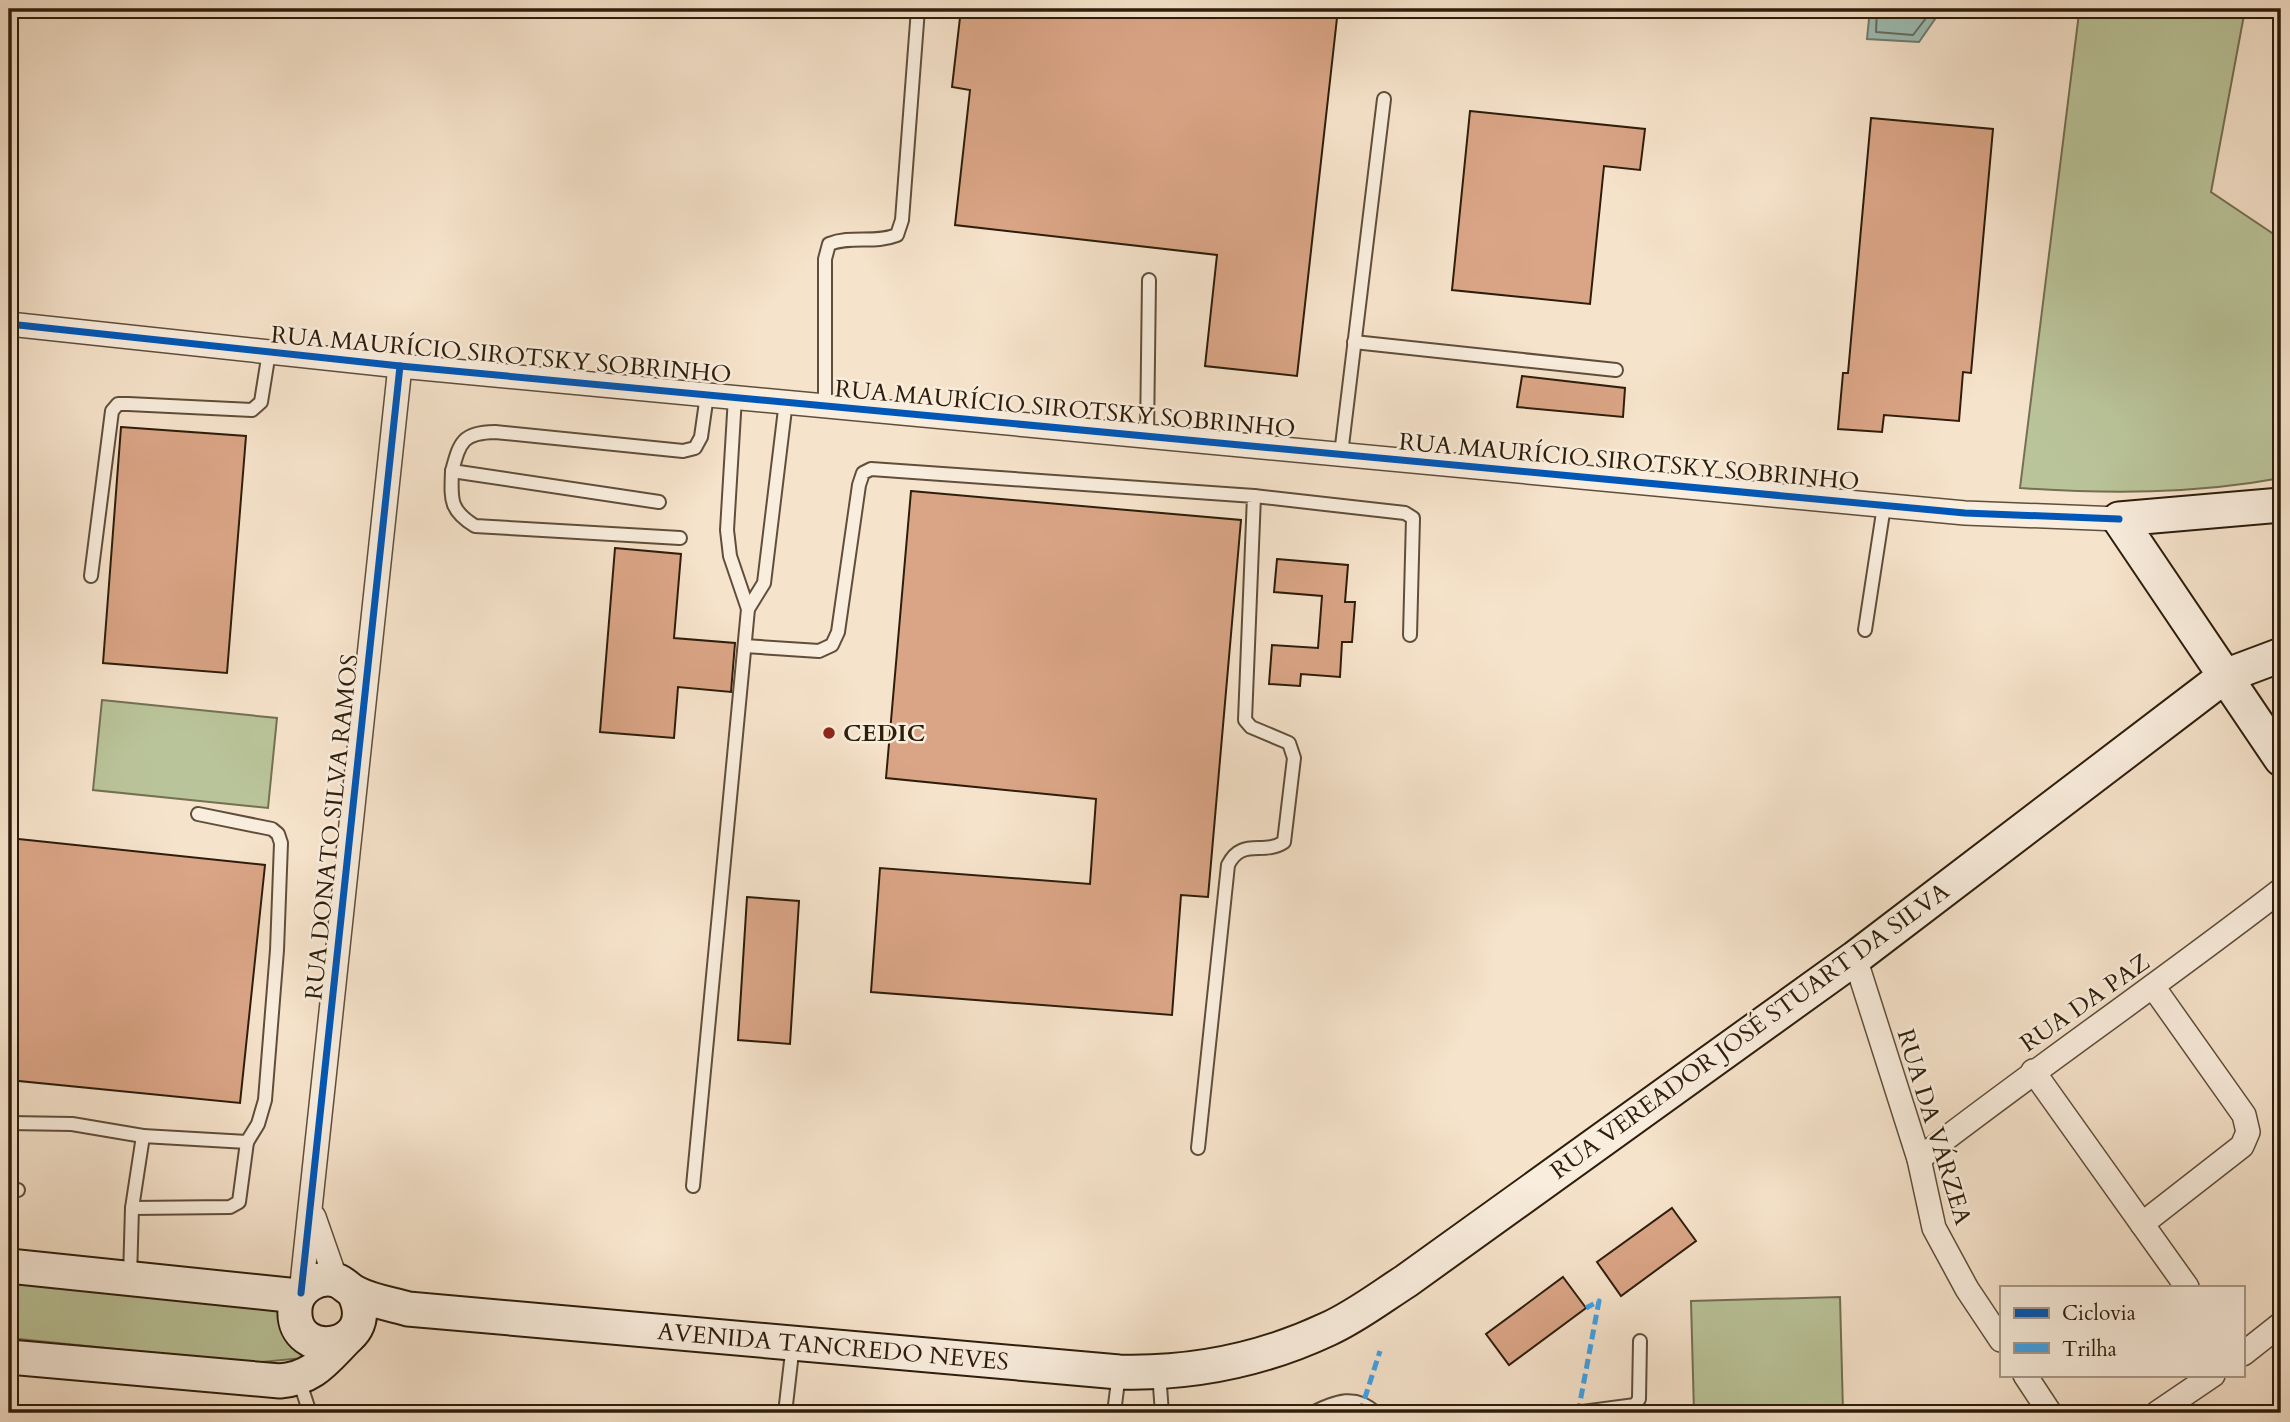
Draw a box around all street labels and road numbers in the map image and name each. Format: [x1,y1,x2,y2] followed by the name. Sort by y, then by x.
[269,318,733,392] street label: RUA MAURÍCIO SIROTSKY SOBRINHO
[833,372,1297,446] street label: RUA MAURÍCIO SIROTSKY SOBRINHO
[1397,425,1861,499] street label: RUA MAURÍCIO SIROTSKY SOBRINHO
[297,653,367,1001] street label: RUA DONATO SILVA RAMOS
[1544,874,1957,1187] street label: RUA VEREADOR JOSÉ STUART DA SILVA
[2014,946,2156,1060] street label: RUA DA PAZ
[1889,1025,1980,1230] street label: RUA DA VÁRZEA
[656,1315,1010,1379] street label: AVENIDA TANCREDO NEVES

